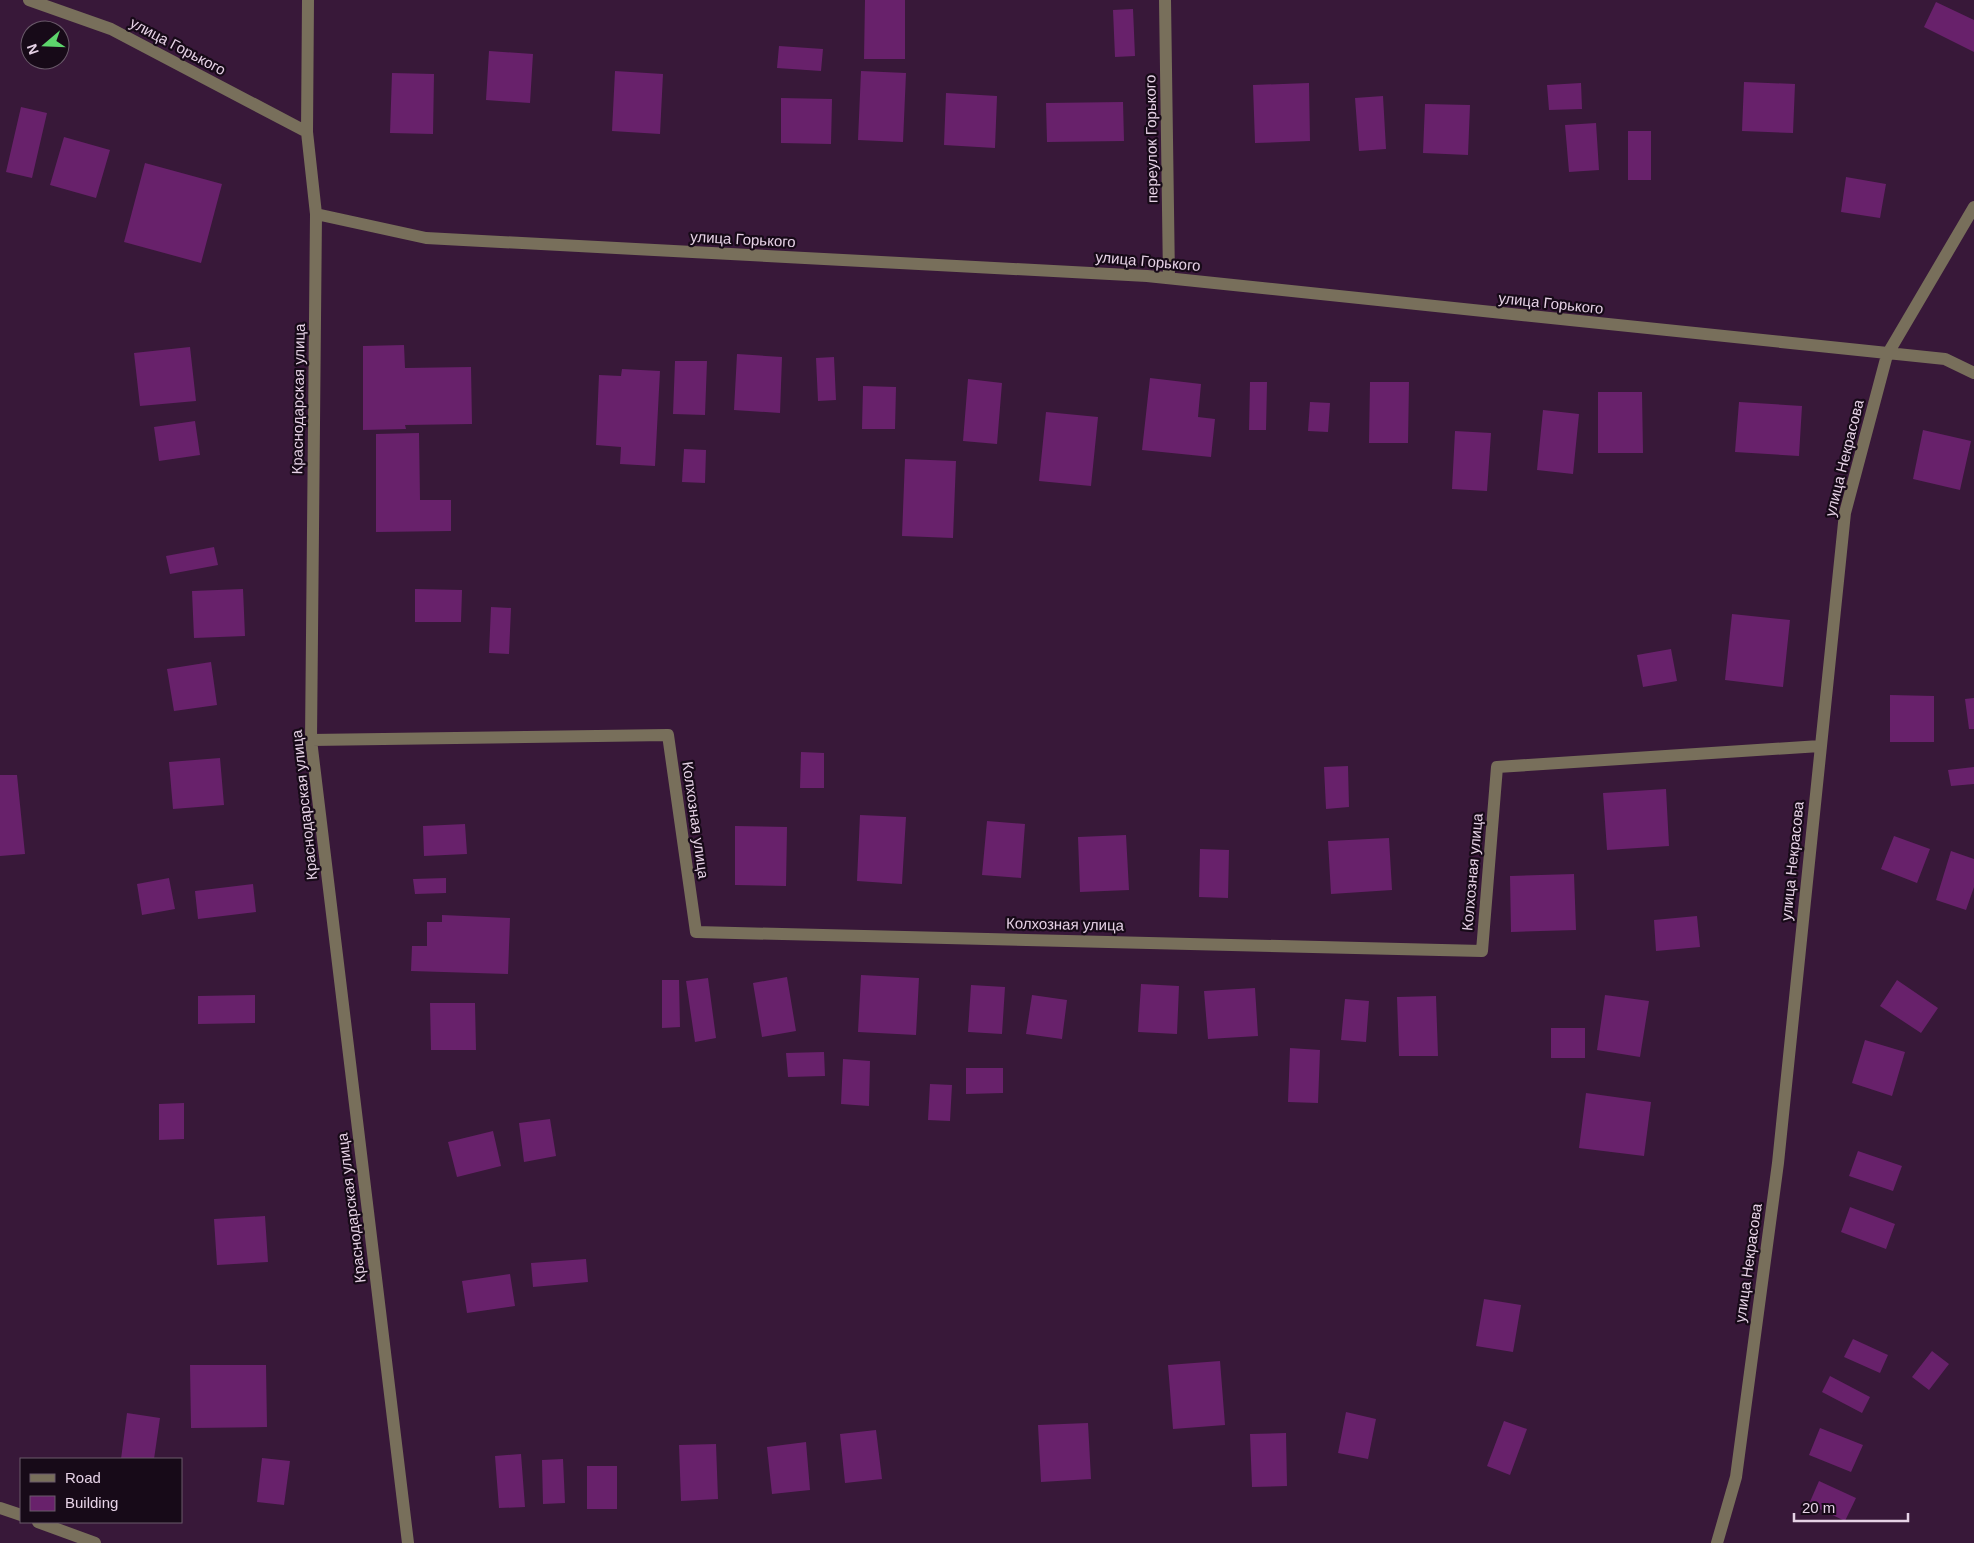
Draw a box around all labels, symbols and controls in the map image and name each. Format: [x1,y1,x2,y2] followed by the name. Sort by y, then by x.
[127,14,229,78] street label: улица Горького
[20,20,70,70] north arrow
[23,42,42,57] text: N
[1141,75,1161,203] street label: переулок Горького
[690,228,796,250] street label: улица Горького
[1095,248,1201,274] street label: улица Горького
[1498,289,1604,317] street label: улица Горького
[288,323,308,475] street label: Краснодарская улица
[1821,397,1867,518] street label: улица Некрасова
[288,728,320,881] street label: Краснодарская улица
[679,760,713,880] street label: Колхозная улица
[1777,800,1807,922] street label: улица Некрасова
[1458,812,1486,932] street label: Колхозная улица
[1006,914,1125,934] street label: Колхозная улица
[333,1131,369,1284] street label: Краснодарская улица
[1731,1202,1765,1324] street label: улица Некрасова
[20,1458,182,1523] legend
[65,1469,101,1486] text: Road
[1794,1490,1908,1522] scale bar
[65,1494,118,1511] text: Building
[1802,1499,1835,1516] text: 20 m

